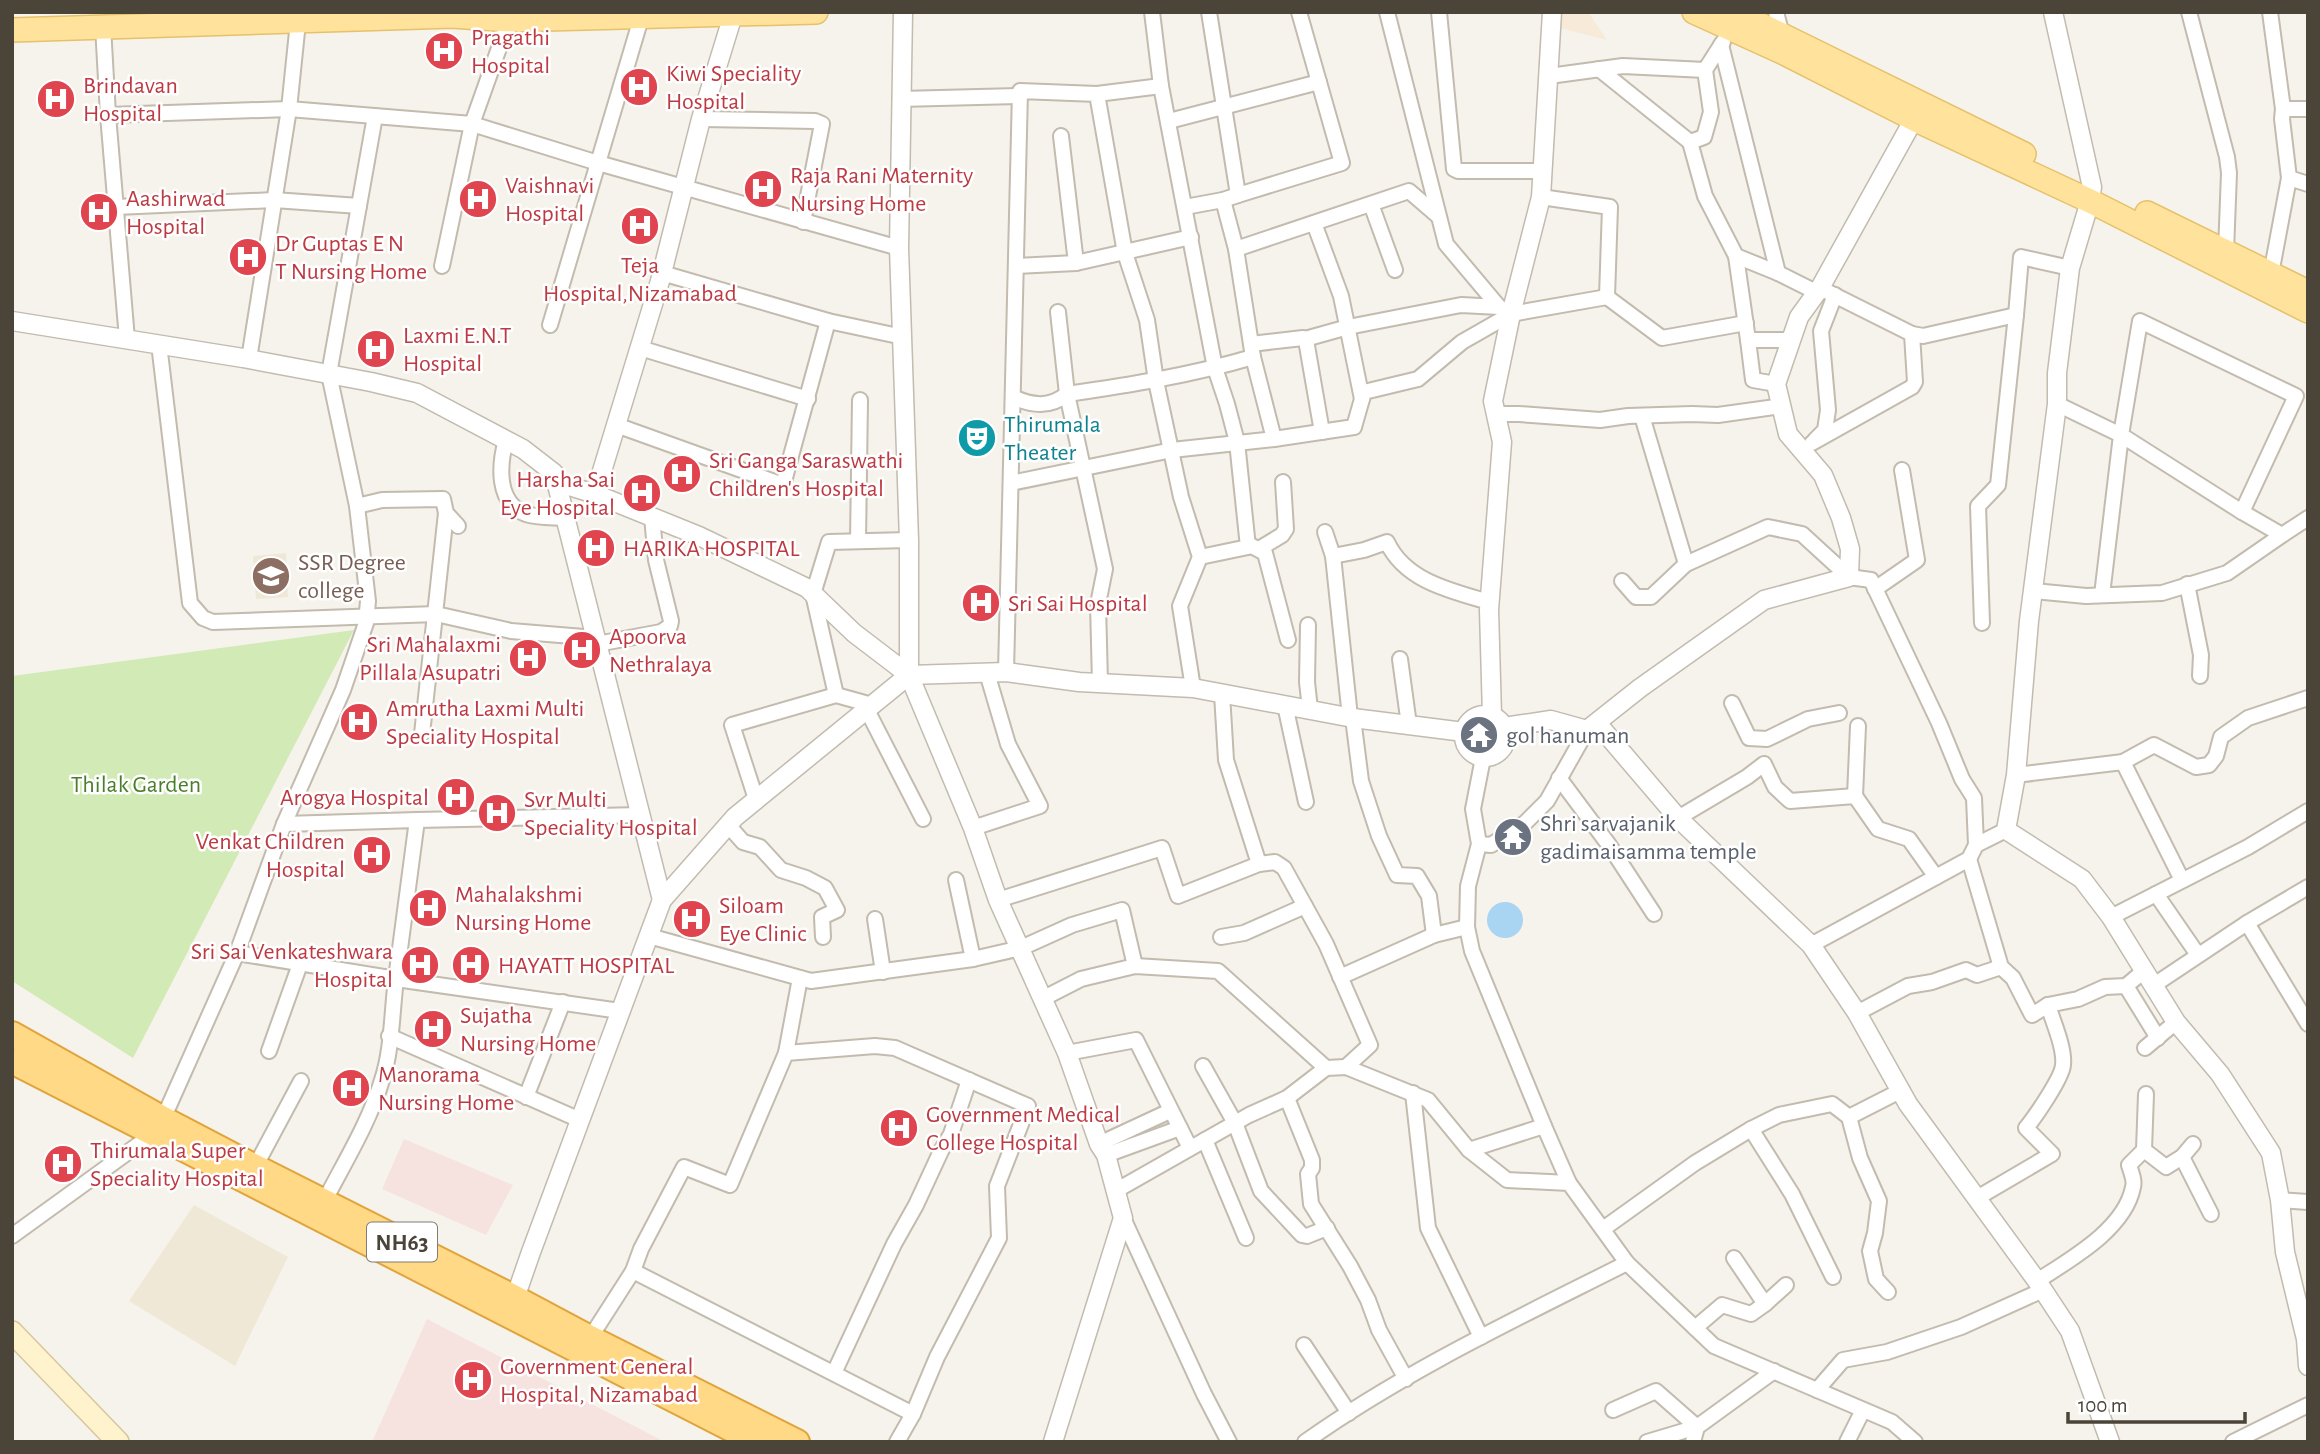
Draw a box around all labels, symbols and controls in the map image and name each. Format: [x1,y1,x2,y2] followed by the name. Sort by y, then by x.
[471,26,550,78] place label: Pragathi Hospital
[423,30,465,72] hospital icon: Pragathi Hospital
[666,62,801,114] place label: Kiwi Speciality Hospital
[618,66,660,108] hospital icon: Kiwi Speciality Hospital
[83,74,178,126] place label: Brindavan Hospital
[35,78,77,120] hospital icon: Brindavan Hospital
[790,164,973,216] place label: Raja Rani Maternity Nursing Home
[742,168,784,210] hospital icon: Raja Rani Maternity Nursing Home
[505,174,594,226] place label: Vaishnavi Hospital
[457,178,499,220] hospital icon: Vaishnavi Hospital
[126,187,225,239] place label: Aashirwad Hospital
[78,191,120,233] hospital icon: Aashirwad Hospital
[619,205,661,247] hospital icon: Teja Hospital,Nizamabad
[275,232,427,284] place label: Dr Guptas E N T Nursing Home
[227,236,269,278] hospital icon: Dr Guptas E N T Nursing Home
[543,254,737,306] place label: Teja Hospital,Nizamabad
[403,324,512,376] place label: Laxmi E.N.T Hospital
[355,328,397,370] hospital icon: Laxmi E.N.T Hospital
[1004,413,1101,465] place label: Thirumala Theater
[956,417,998,459] theatre icon: Thirumala Theater
[709,449,903,501] place label: Sri Ganga Saraswathi Children's Hospital
[661,453,703,495] hospital icon: Sri Ganga Saraswathi Children's Hospital
[500,468,615,520] place label: Harsha Sai Eye Hospital
[621,472,663,514] hospital icon: Harsha Sai Eye Hospital
[575,527,617,569] hospital icon: HARIKA HOSPITAL
[623,537,799,561] place label: HARIKA HOSPITAL
[298,551,406,603] place label: SSR Degree college
[250,555,292,597] school or university icon: SSR Degree college
[960,582,1002,624] hospital icon: Sri Sai Hospital
[1008,592,1148,616] place label: Sri Sai Hospital
[609,625,712,677] place label: Apoorva Nethralaya
[561,629,603,671] hospital icon: Apoorva Nethralaya
[359,633,501,685] place label: Sri Mahalaxmi Pillala Asupatri
[507,637,549,679] hospital icon: Sri Mahalaxmi Pillala Asupatri
[386,697,584,749] place label: Amrutha Laxmi Multi Speciality Hospital
[338,701,380,743] hospital icon: Amrutha Laxmi Multi Speciality Hospital
[1458,714,1500,756] temple icon: gol hanuman
[1506,724,1630,748] place label: gol hanuman
[71,773,201,797] park label: Thilak Garden
[435,776,477,818] hospital icon: Arogya Hospital
[280,786,429,810] place label: Arogya Hospital
[524,788,698,840] place label: Svr Multi Speciality Hospital
[476,792,518,834] hospital icon: Svr Multi Speciality Hospital
[1540,812,1757,864] place label: Shri sarvajanik gadimaisamma temple
[1492,816,1534,858] temple icon: Shri sarvajanik gadimaisamma temple
[196,830,345,882] place label: Venkat Children Hospital
[351,834,393,876] hospital icon: Venkat Children Hospital
[455,883,591,935] place label: Mahalakshmi Nursing Home
[407,887,449,929] hospital icon: Mahalakshmi Nursing Home
[719,894,806,946] place label: Siloam Eye Clinic
[671,898,713,940] hospital icon: Siloam Eye Clinic
[191,940,393,992] place label: Sri Sai Venkateshwara Hospital
[399,944,441,986] hospital icon: Sri Sai Venkateshwara Hospital
[450,944,492,986] hospital icon: HAYATT HOSPITAL
[498,954,674,978] place label: HAYATT HOSPITAL
[460,1004,596,1056] place label: Sujatha Nursing Home
[412,1008,454,1050] hospital icon: Sujatha Nursing Home
[378,1063,514,1115] place label: Manorama Nursing Home
[330,1067,372,1109] hospital icon: Manorama Nursing Home
[926,1103,1120,1155] place label: Government Medical College Hospital
[878,1107,920,1149] hospital icon: Government Medical College Hospital
[90,1139,264,1191] place label: Thirumala Super Speciality Hospital
[42,1143,84,1185] hospital icon: Thirumala Super Speciality Hospital
[367,1222,437,1261] road number: NH63
[500,1355,698,1407] place label: Government General Hospital, Nizamabad
[452,1359,494,1401] hospital icon: Government General Hospital, Nizamabad
[2068,1380,2245,1424] scale bar
[2078,1395,2128,1416] text: 100 m

